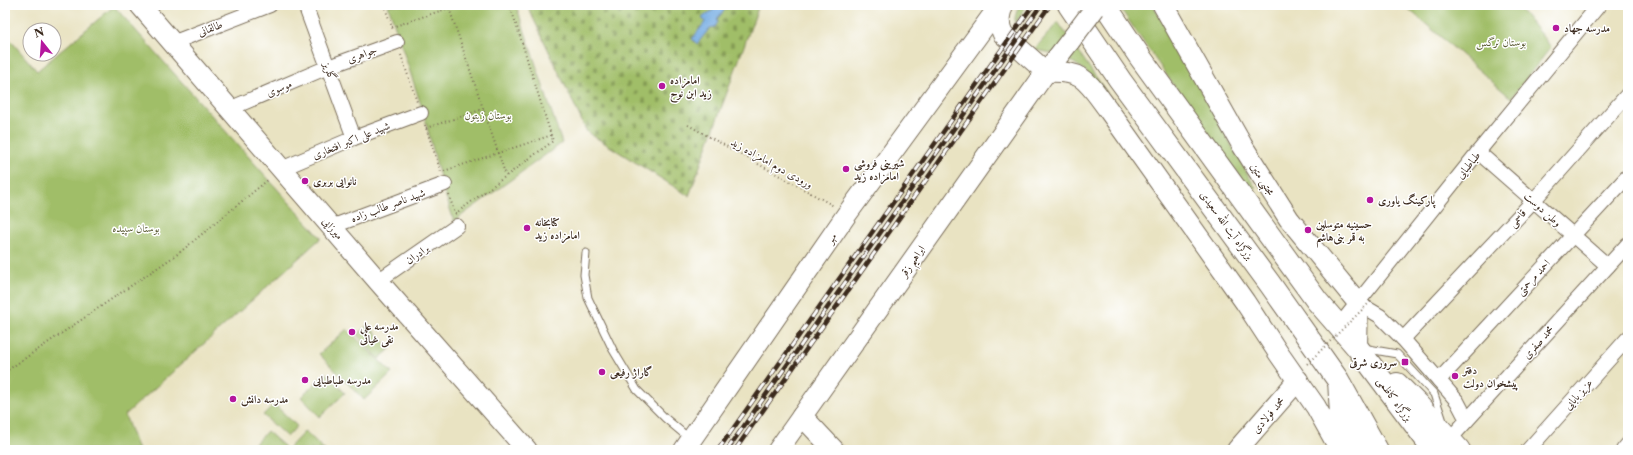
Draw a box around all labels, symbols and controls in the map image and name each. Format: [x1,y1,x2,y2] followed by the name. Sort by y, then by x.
[196,17,224,39] street label: طالقانی
[1564,21,1610,35] place label: مدرسه جهاد
[22,22,62,62] north arrow
[1551,23,1561,33] marker: مدرسه جهاد
[32,24,46,41] text: N
[1476,35,1526,50] park label: بوستان نرگس
[345,42,379,67] street label: جواهری
[319,59,340,82] street label: گلریز
[670,73,712,103] place label: امامزاده زید ابن نوح
[264,76,294,100] street label: موسوی
[657,81,667,91] marker: امامزاده زید ابن نوح
[464,108,512,122] park label: بوستان زیتون
[310,118,393,164] street label: شهید علی اکبر افتخاری
[727,135,816,194] street label: ورودی دوم امامزاده زید
[1453,149,1484,182] street label: طباطبایی
[854,156,904,185] place label: شیرینی فروشی امامزاده زید
[1245,160,1279,200] street label: مجتبی متین
[841,164,851,174] marker: شیرینی فروشی امامزاده زید
[313,174,357,189] place label: نانوایی بربری
[300,176,310,186] marker: نانوایی بربری
[349,185,428,226] street label: شهید ناصر طالب زاده
[1197,187,1258,262] street label: بزرگراه آیت الله سعیدی
[1520,189,1565,231] street label: وطن دوست
[1378,193,1436,209] place label: پارکینگ یاوری
[1365,195,1375,205] marker: پارکینگ یاوری
[1505,206,1530,231] street label: قاسمی
[319,214,347,243] street label: میرزایی
[535,215,580,244] place label: کتابخانه امامزاده زید
[1316,217,1372,248] place label: حسینیه متوسلین به قمر بنی‌هاشم
[112,221,160,236] park label: بوستان سپیده
[522,223,532,233] marker: کتابخانه امامزاده زید
[1303,225,1313,235] marker: حسینیه متوسلین به قمر بنی‌هاشم
[822,230,840,247] street label: مهر
[402,241,432,267] street label: برادران
[896,242,931,283] street label: ابراهیم زقر
[1513,256,1554,299] street label: احمد مرحمتی
[359,319,399,348] place label: مدرسه علی نقی غیاثی
[1519,322,1558,362] street label: محمد صفری
[347,327,357,337] marker: مدرسه علی نقی غیاثی
[1348,355,1397,370] place label: سروری شرقی
[1400,357,1410,367] marker: سروری شرقی
[1461,363,1518,391] place label: دفتر پیشخوان دولت
[610,365,652,380] place label: گاراژ رفیعی
[597,367,607,377] marker: گاراژ رفیعی
[1450,371,1460,381] marker: دفتر پیشخوان دولت
[312,373,371,388] place label: مدرسه طباطبایی
[1373,374,1416,425] street label: بزرگراه کاظمی
[300,375,310,385] marker: مدرسه طباطبایی
[1560,376,1596,413] street label: عزیز بابایی
[241,392,288,407] place label: مدرسه دانش
[228,394,238,404] marker: مدرسه دانش
[1248,394,1288,436] street label: محمد فولادی

